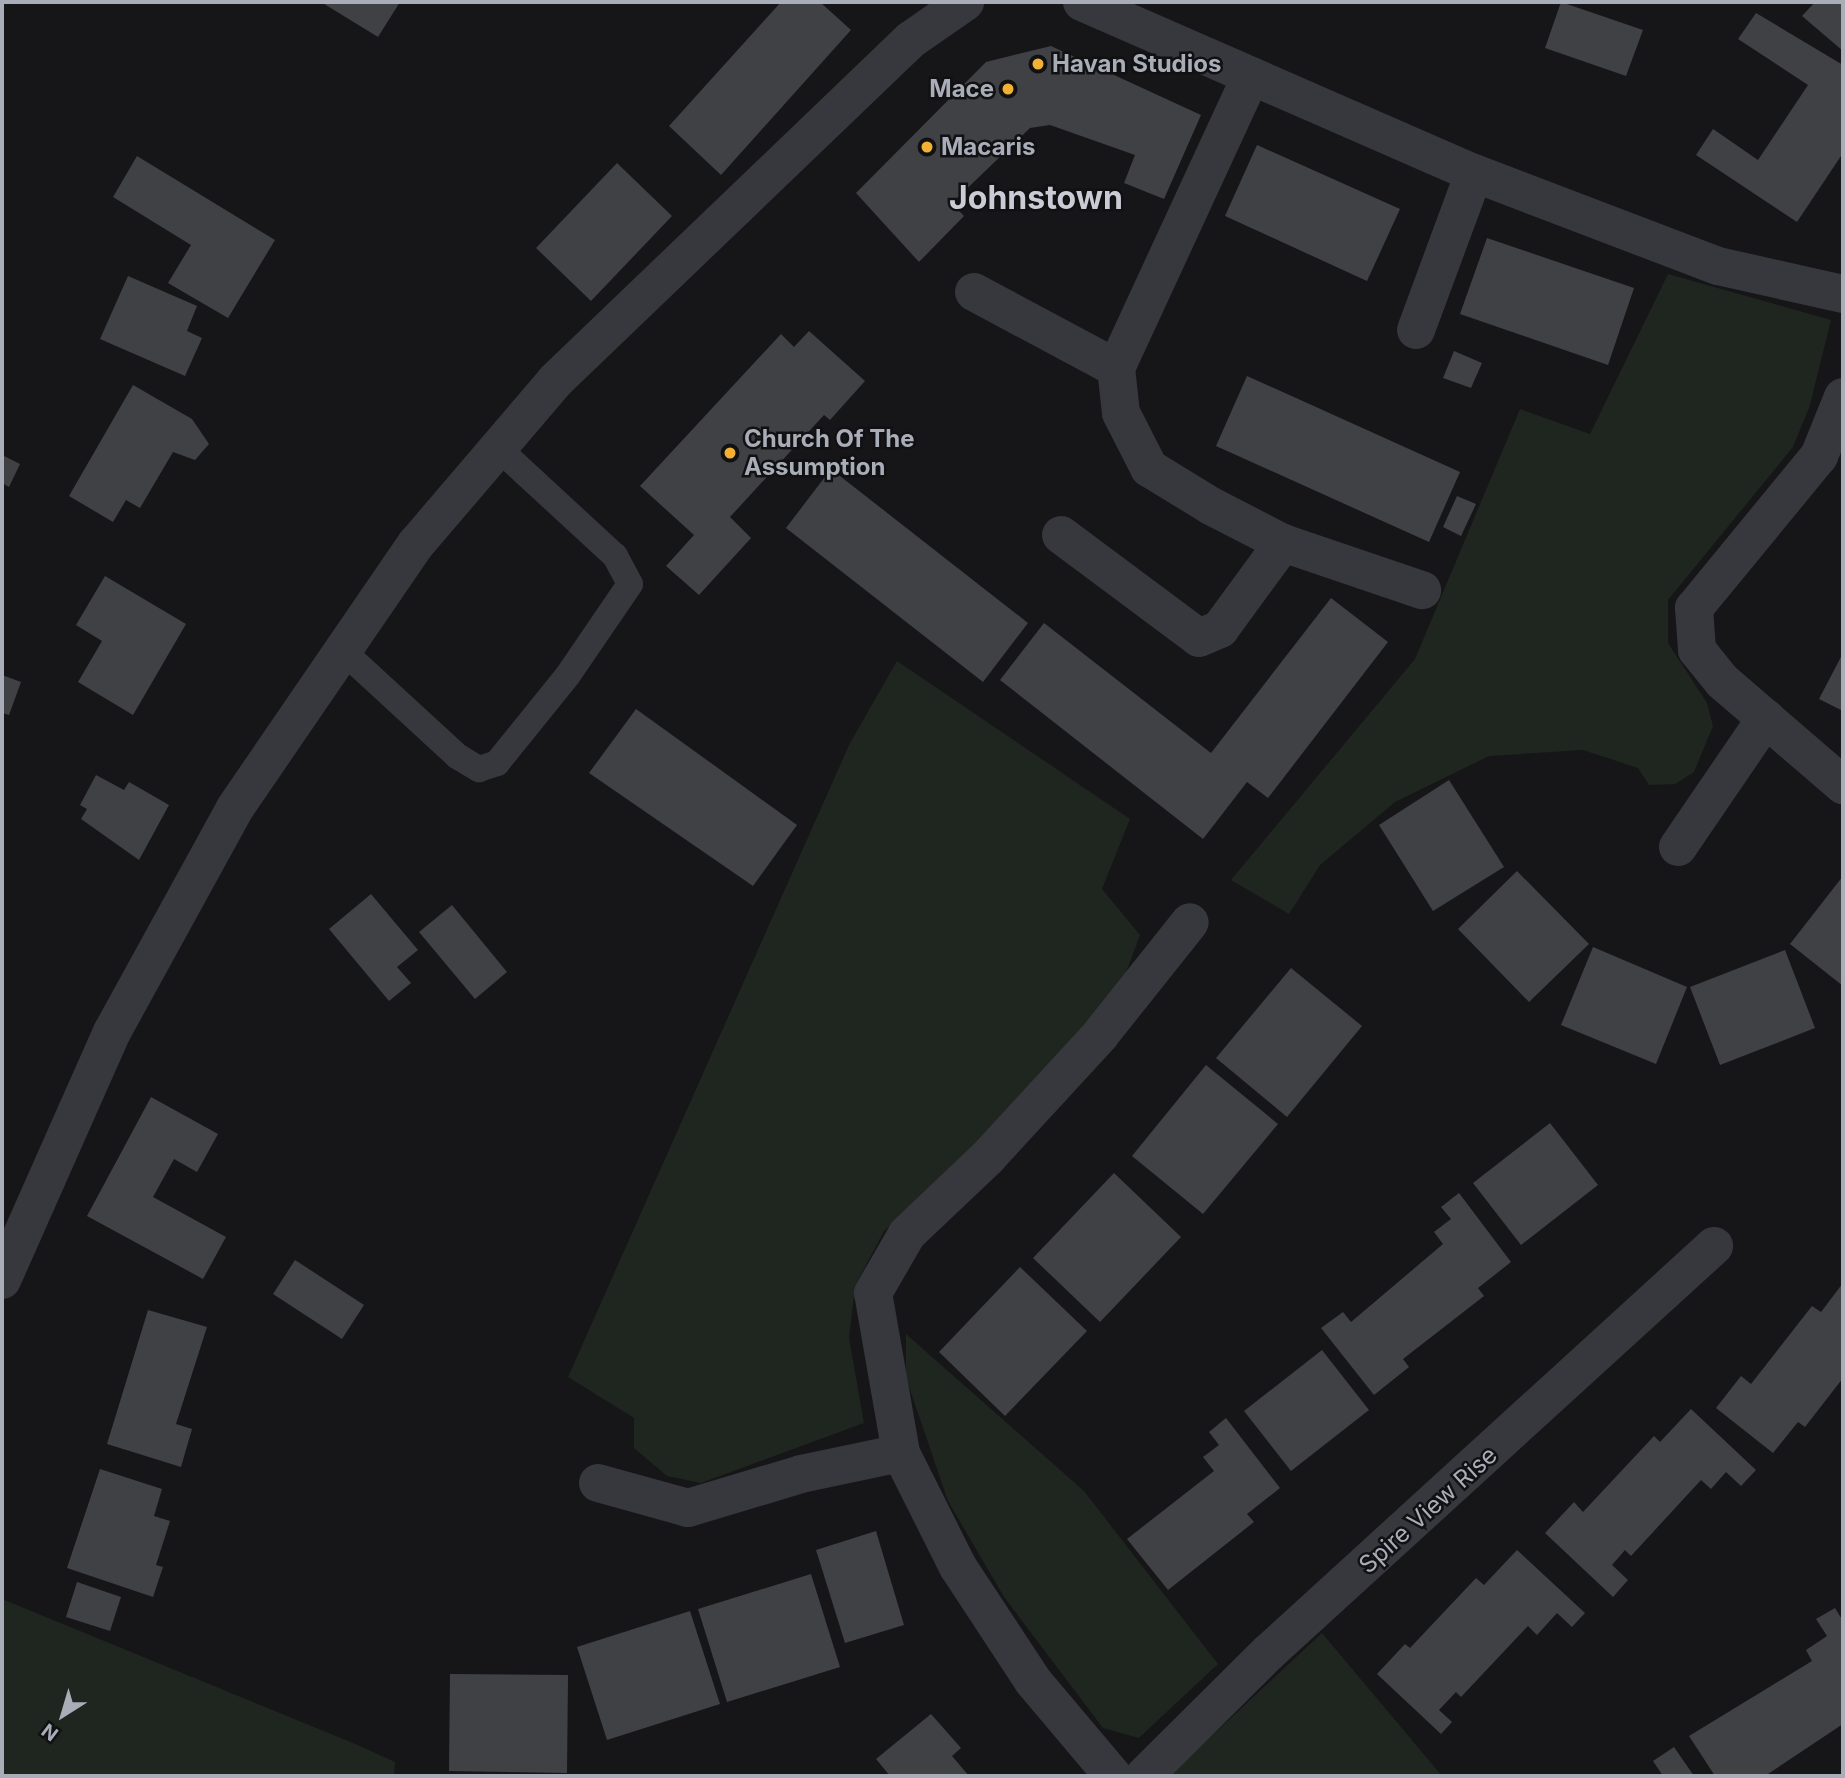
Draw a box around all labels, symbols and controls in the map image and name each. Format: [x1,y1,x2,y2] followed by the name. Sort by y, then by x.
[1052,50,1221,78] place label: Havan Studios
[1030,56,1046,72] marker: Havan Studios
[929,75,994,103] place label: Mace
[1000,81,1016,97] marker: Mace
[941,133,1035,161] place label: Macaris
[919,139,935,155] marker: Macaris
[949,179,1123,217] district label: Johnstown
[744,425,915,481] place label: Church Of The Assumption
[722,445,738,461] marker: Church Of The Assumption
[1353,1441,1503,1579] street label: Spire View Rise
[28,1680,98,1750] north arrow
[37,1719,63,1746] text: N

